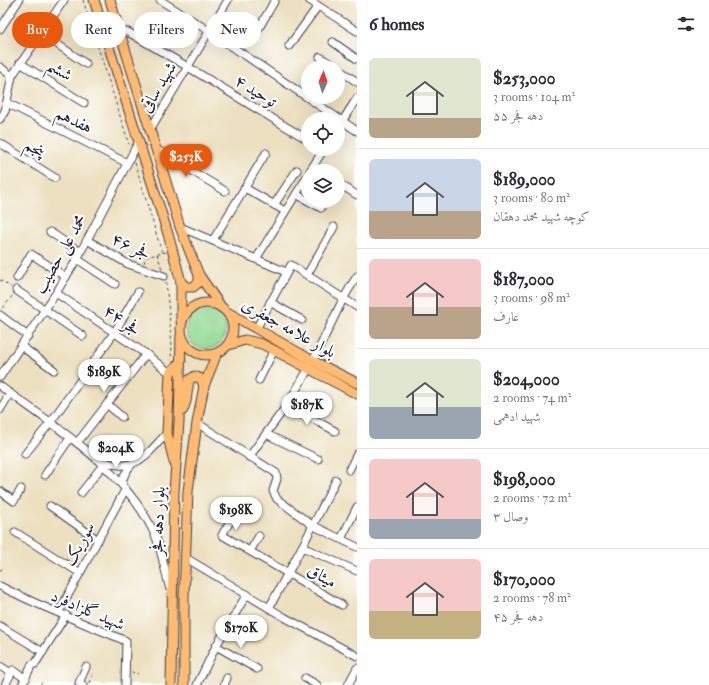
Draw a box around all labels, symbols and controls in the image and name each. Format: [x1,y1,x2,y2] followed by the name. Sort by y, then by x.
[12,12,63,48] chip: Buy
[71,12,126,48] chip: Rent
[134,12,198,48] chip: Filters
[206,12,261,48] chip: New
[675,13,697,35] icon: filters
[369,14,424,35] text: 6 homes
[40,54,77,91] street label: ششم
[135,58,181,116] street label: شهید ساقی
[301,60,345,104] north arrow
[301,60,345,208] map controls
[493,68,555,89] text: $253,000
[231,70,282,112] street label: توحید ۴
[401,74,449,122] icon: home
[493,89,575,105] text: 3 rooms · 104 m²
[50,102,96,142] street label: هفدهم
[493,108,543,124] text: دهه فجر ۵۵
[301,112,345,156] button: locate
[18,134,50,167] street label: پنجم
[158,144,214,178] pin: $253K
[169,149,203,165] text: $253K
[301,164,345,208] button: layers
[493,169,556,190] text: $189,000
[401,175,449,223] icon: home
[493,190,570,206] text: 3 rooms · 80 m²
[493,209,589,225] text: کوچه شهید محمد دهقان
[29,210,93,298] street label: محمد علی حصیب
[108,228,154,264] street label: فجر ۴۶
[493,269,554,290] text: $187,000
[401,275,449,323] icon: home
[493,290,570,306] text: 3 rooms · 98 m²
[238,293,340,363] street label: بلوار علامه جعفری
[99,300,145,340] street label: فجر ۴۴
[493,309,519,325] text: عارف
[76,359,132,393] pin: $189K
[87,364,121,380] text: $189K
[493,369,560,390] text: $204,000
[401,375,449,423] icon: home
[493,390,571,406] text: 2 rooms · 74 m²
[279,392,335,426] pin: $187K
[290,397,324,413] text: $187K
[493,409,540,425] text: شهید ادهمی
[88,435,144,469] pin: $204K
[98,440,134,456] text: $204K
[493,469,556,490] text: $198,000
[401,475,449,523] icon: home
[146,486,170,558] street label: بلوار دهه فجر
[493,490,571,506] text: 2 rooms · 72 m²
[208,497,264,531] pin: $198K
[219,502,253,518] text: $198K
[493,509,528,525] text: وصال ۳
[58,518,100,570] street label: سوریک
[304,559,340,593] street label: میثاق
[493,569,555,590] text: $170,000
[401,575,449,623] icon: home
[48,585,128,635] street label: شهید گلزادفرد
[493,590,571,606] text: 2 rooms · 78 m²
[493,609,543,625] text: دهه فجر ۴۵
[213,615,269,649] pin: $170K
[224,620,258,636] text: $170K

